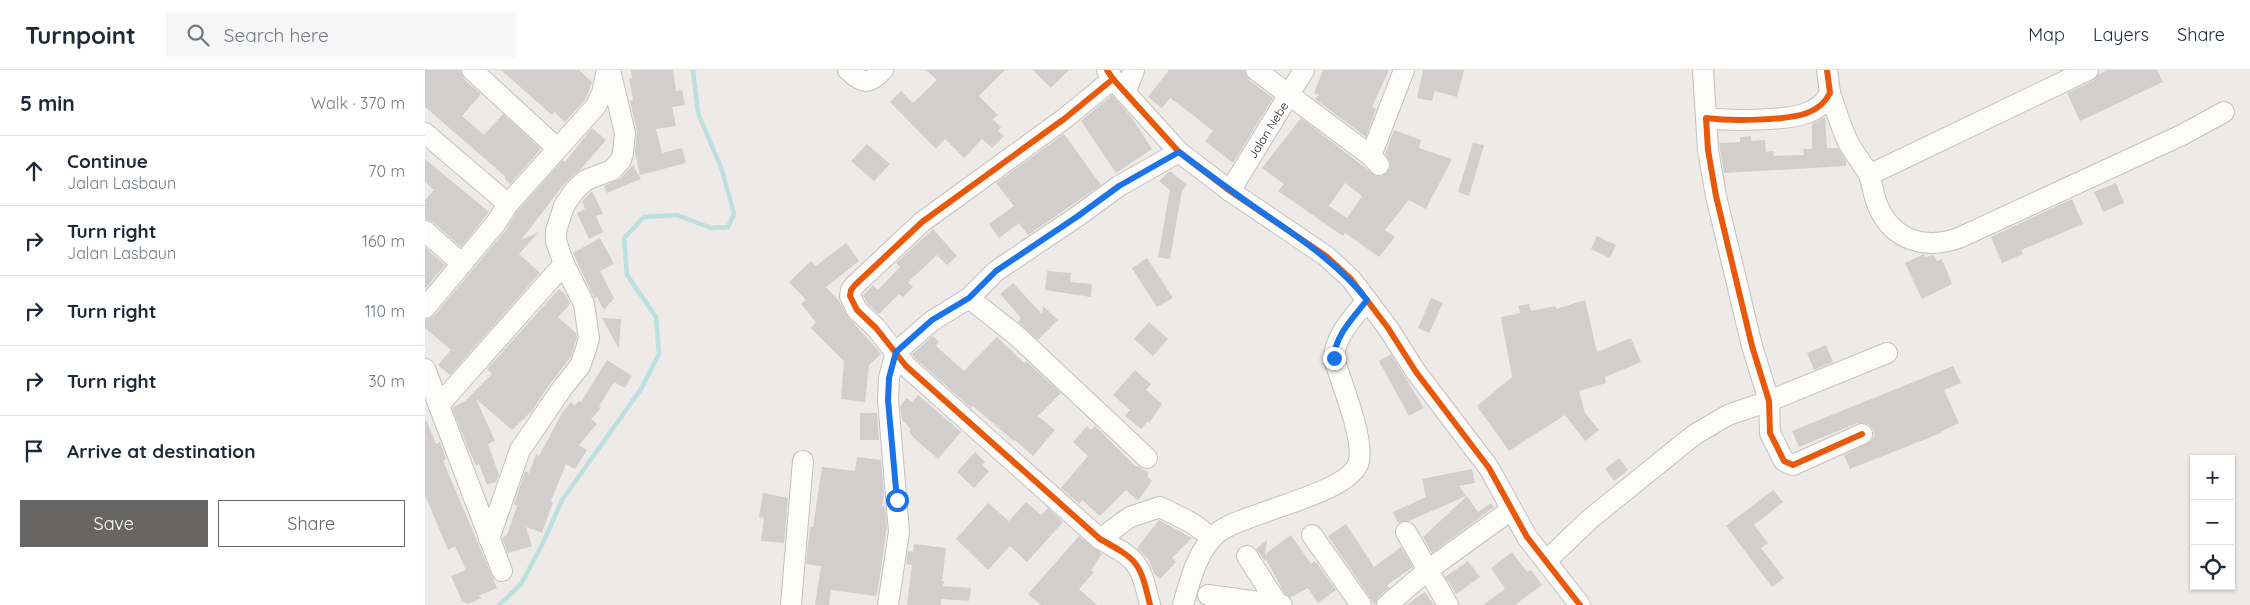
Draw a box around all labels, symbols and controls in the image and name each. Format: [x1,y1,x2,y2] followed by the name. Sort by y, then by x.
[166,12,516,57] search box
[25,20,136,50] text: Turnpoint
[184,21,212,49] icon: search
[224,23,329,47] text: Search here
[2028,23,2065,46] text: Map
[2093,23,2149,46] text: Layers
[2177,23,2225,46] text: Share
[20,90,75,116] text: 5 min
[311,93,405,113] text: Walk · 370 m
[1245,99,1291,161] street label: Jalan Nebe
[67,149,148,173] text: Continue
[20,157,48,185] icon: ahead
[368,161,405,181] text: 70 m
[67,173,176,193] text: Jalan Lasbaun
[67,219,156,243] text: Turn right
[20,227,48,255] icon: right
[362,231,405,251] text: 160 m
[67,243,176,263] text: Jalan Lasbaun
[20,297,48,325] icon: right
[67,299,156,323] text: Turn right
[365,301,405,321] text: 110 m
[1323,347,1346,370] route end
[20,367,48,395] icon: right
[67,369,156,393] text: Turn right
[368,371,405,391] text: 30 m
[20,437,48,465] icon: arrive
[67,439,256,463] text: Arrive at destination
[2190,455,2235,590] map controls
[2190,455,2235,500] button: +
[886,489,909,512] route start
[20,500,208,547] button: Save
[218,500,405,547] button: Share
[2190,500,2235,545] button: −
[2190,545,2235,590] button: locate

